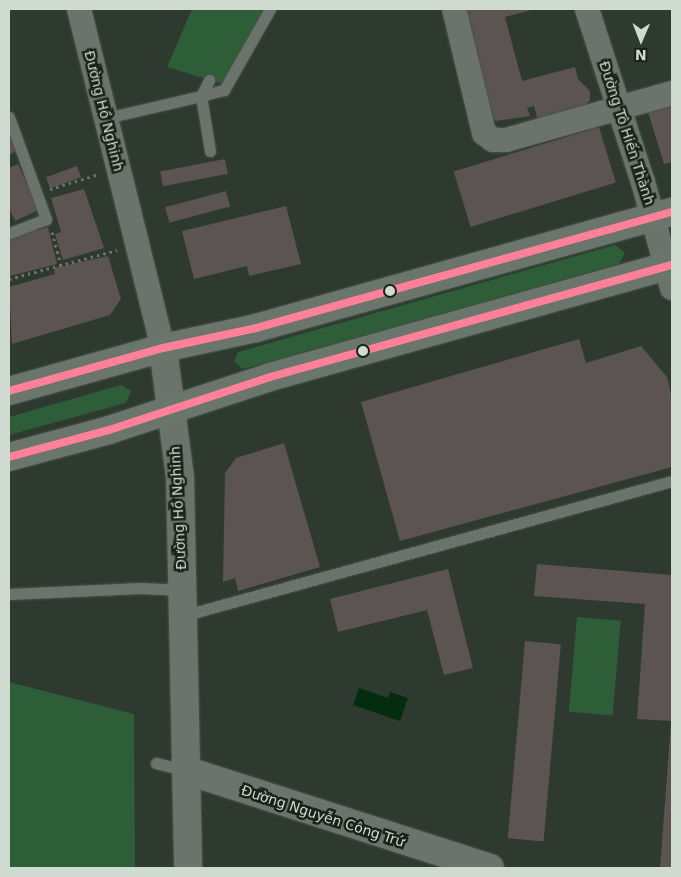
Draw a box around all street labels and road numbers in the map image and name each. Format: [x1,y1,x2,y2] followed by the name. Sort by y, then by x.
[81,49,127,173] street label: Đường Hồ Nghinh
[596,59,658,207] street label: Đường Tô Hiến Thành
[166,446,190,570] street label: Đường Hồ Nghinh
[239,782,407,850] street label: Đường Nguyễn Công Trứ

